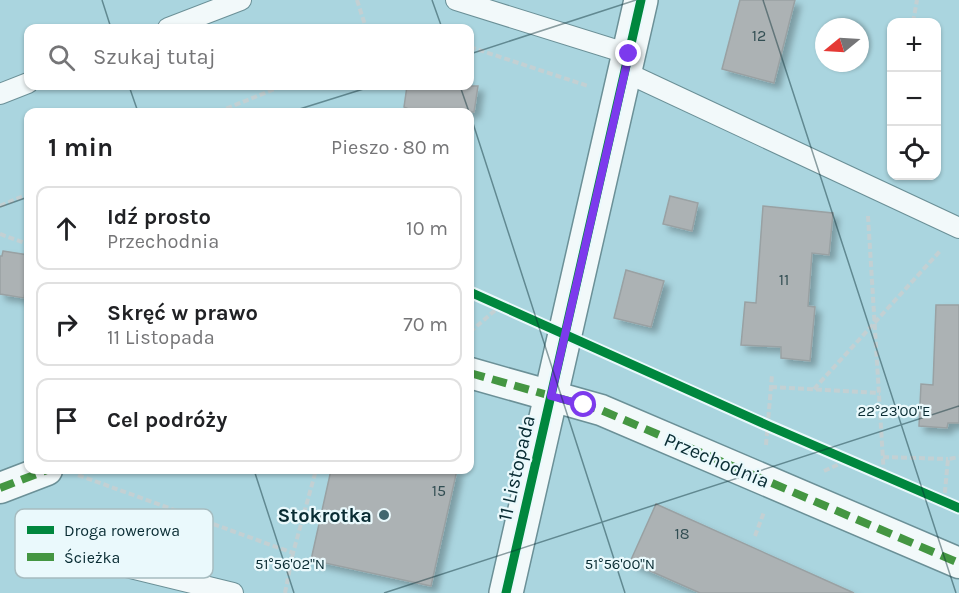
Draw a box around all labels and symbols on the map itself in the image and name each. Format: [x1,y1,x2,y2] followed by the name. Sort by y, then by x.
[815,18,869,72] north arrow
[752,26,766,45] house number: 12
[615,40,641,66] route end
[779,270,789,289] house number: 11
[570,391,596,417] route start
[858,402,930,420] text: 22°23'00"E
[493,413,540,523] street label: 11 Listopada
[661,428,773,493] street label: Przechodnia
[432,481,446,500] house number: 15
[278,504,372,527] place label: Stokrotka
[377,508,391,522] marker: Stokrotka
[15,509,213,578] legend
[64,521,180,540] text: Droga rowerowa
[674,524,690,543] house number: 18
[64,548,120,567] text: Ścieżka
[255,555,325,573] text: 51°56'02"N
[585,555,655,573] text: 51°56'00"N

